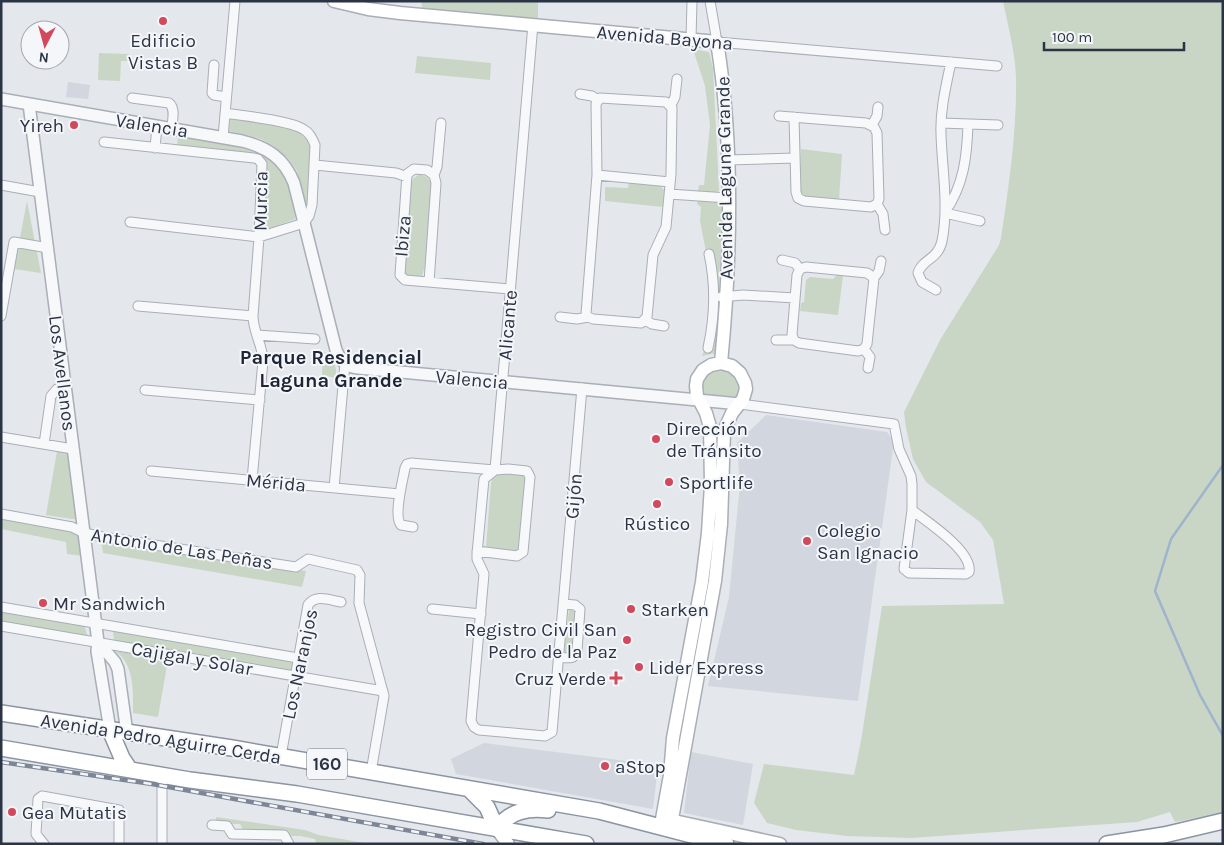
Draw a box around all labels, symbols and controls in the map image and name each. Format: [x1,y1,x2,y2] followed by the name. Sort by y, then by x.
[157,15,169,27] marker: Edificio Vistas B
[20,20,70,70] north arrow
[1044,20,1184,52] scale bar
[596,21,734,55] street label: Avenida Bayona
[1052,28,1092,46] text: 100 m
[128,30,198,74] place label: Edificio Vistas B
[38,48,50,66] text: N
[712,76,738,280] street label: Avenida Laguna Grande
[114,109,190,143] street label: Valencia
[20,115,64,137] place label: Yireh
[68,119,80,131] marker: Yireh
[249,171,273,231] street label: Murcia
[390,214,416,258] street label: Ibiza
[494,289,522,361] street label: Alicante
[44,314,80,432] street label: Los Avellanos
[240,346,422,392] district label: Parque Residencial Laguna Grande
[435,366,509,394] street label: Valencia
[666,418,762,462] place label: Dirección de Tránsito
[650,433,662,445] marker: Dirección de Tránsito
[245,469,307,497] street label: Mérida
[561,472,587,520] street label: Gijón
[679,472,753,494] place label: Sportlife
[663,476,675,488] marker: Sportlife
[651,498,663,510] marker: Rústico
[624,513,690,535] place label: Rústico
[817,520,919,564] place label: Colegio San Ignacio
[90,524,274,574] street label: Antonio de Las Peñas
[801,535,813,547] marker: Colegio San Ignacio
[53,593,166,615] place label: Mr Sandwich
[37,597,49,609] marker: Mr Sandwich
[641,599,709,621] place label: Starken
[625,603,637,615] marker: Starken
[278,607,322,721] street label: Los Naranjos
[465,619,617,663] place label: Registro Civil San Pedro de la Paz
[621,634,633,646] marker: Registro Civil San Pedro de la Paz
[130,638,254,680] street label: Cajigal y Solar
[649,657,764,679] place label: Lider Express
[633,661,645,673] marker: Lider Express
[515,668,606,690] place label: Cruz Verde
[610,672,622,684] marker: Cruz Verde
[39,709,283,769] street label: Avenida Pedro Aguirre Cerda
[307,749,347,780] road number: 160
[615,756,666,778] place label: aStop
[599,760,611,772] marker: aStop
[22,802,127,824] place label: Gea Mutatis
[6,806,18,818] marker: Gea Mutatis

